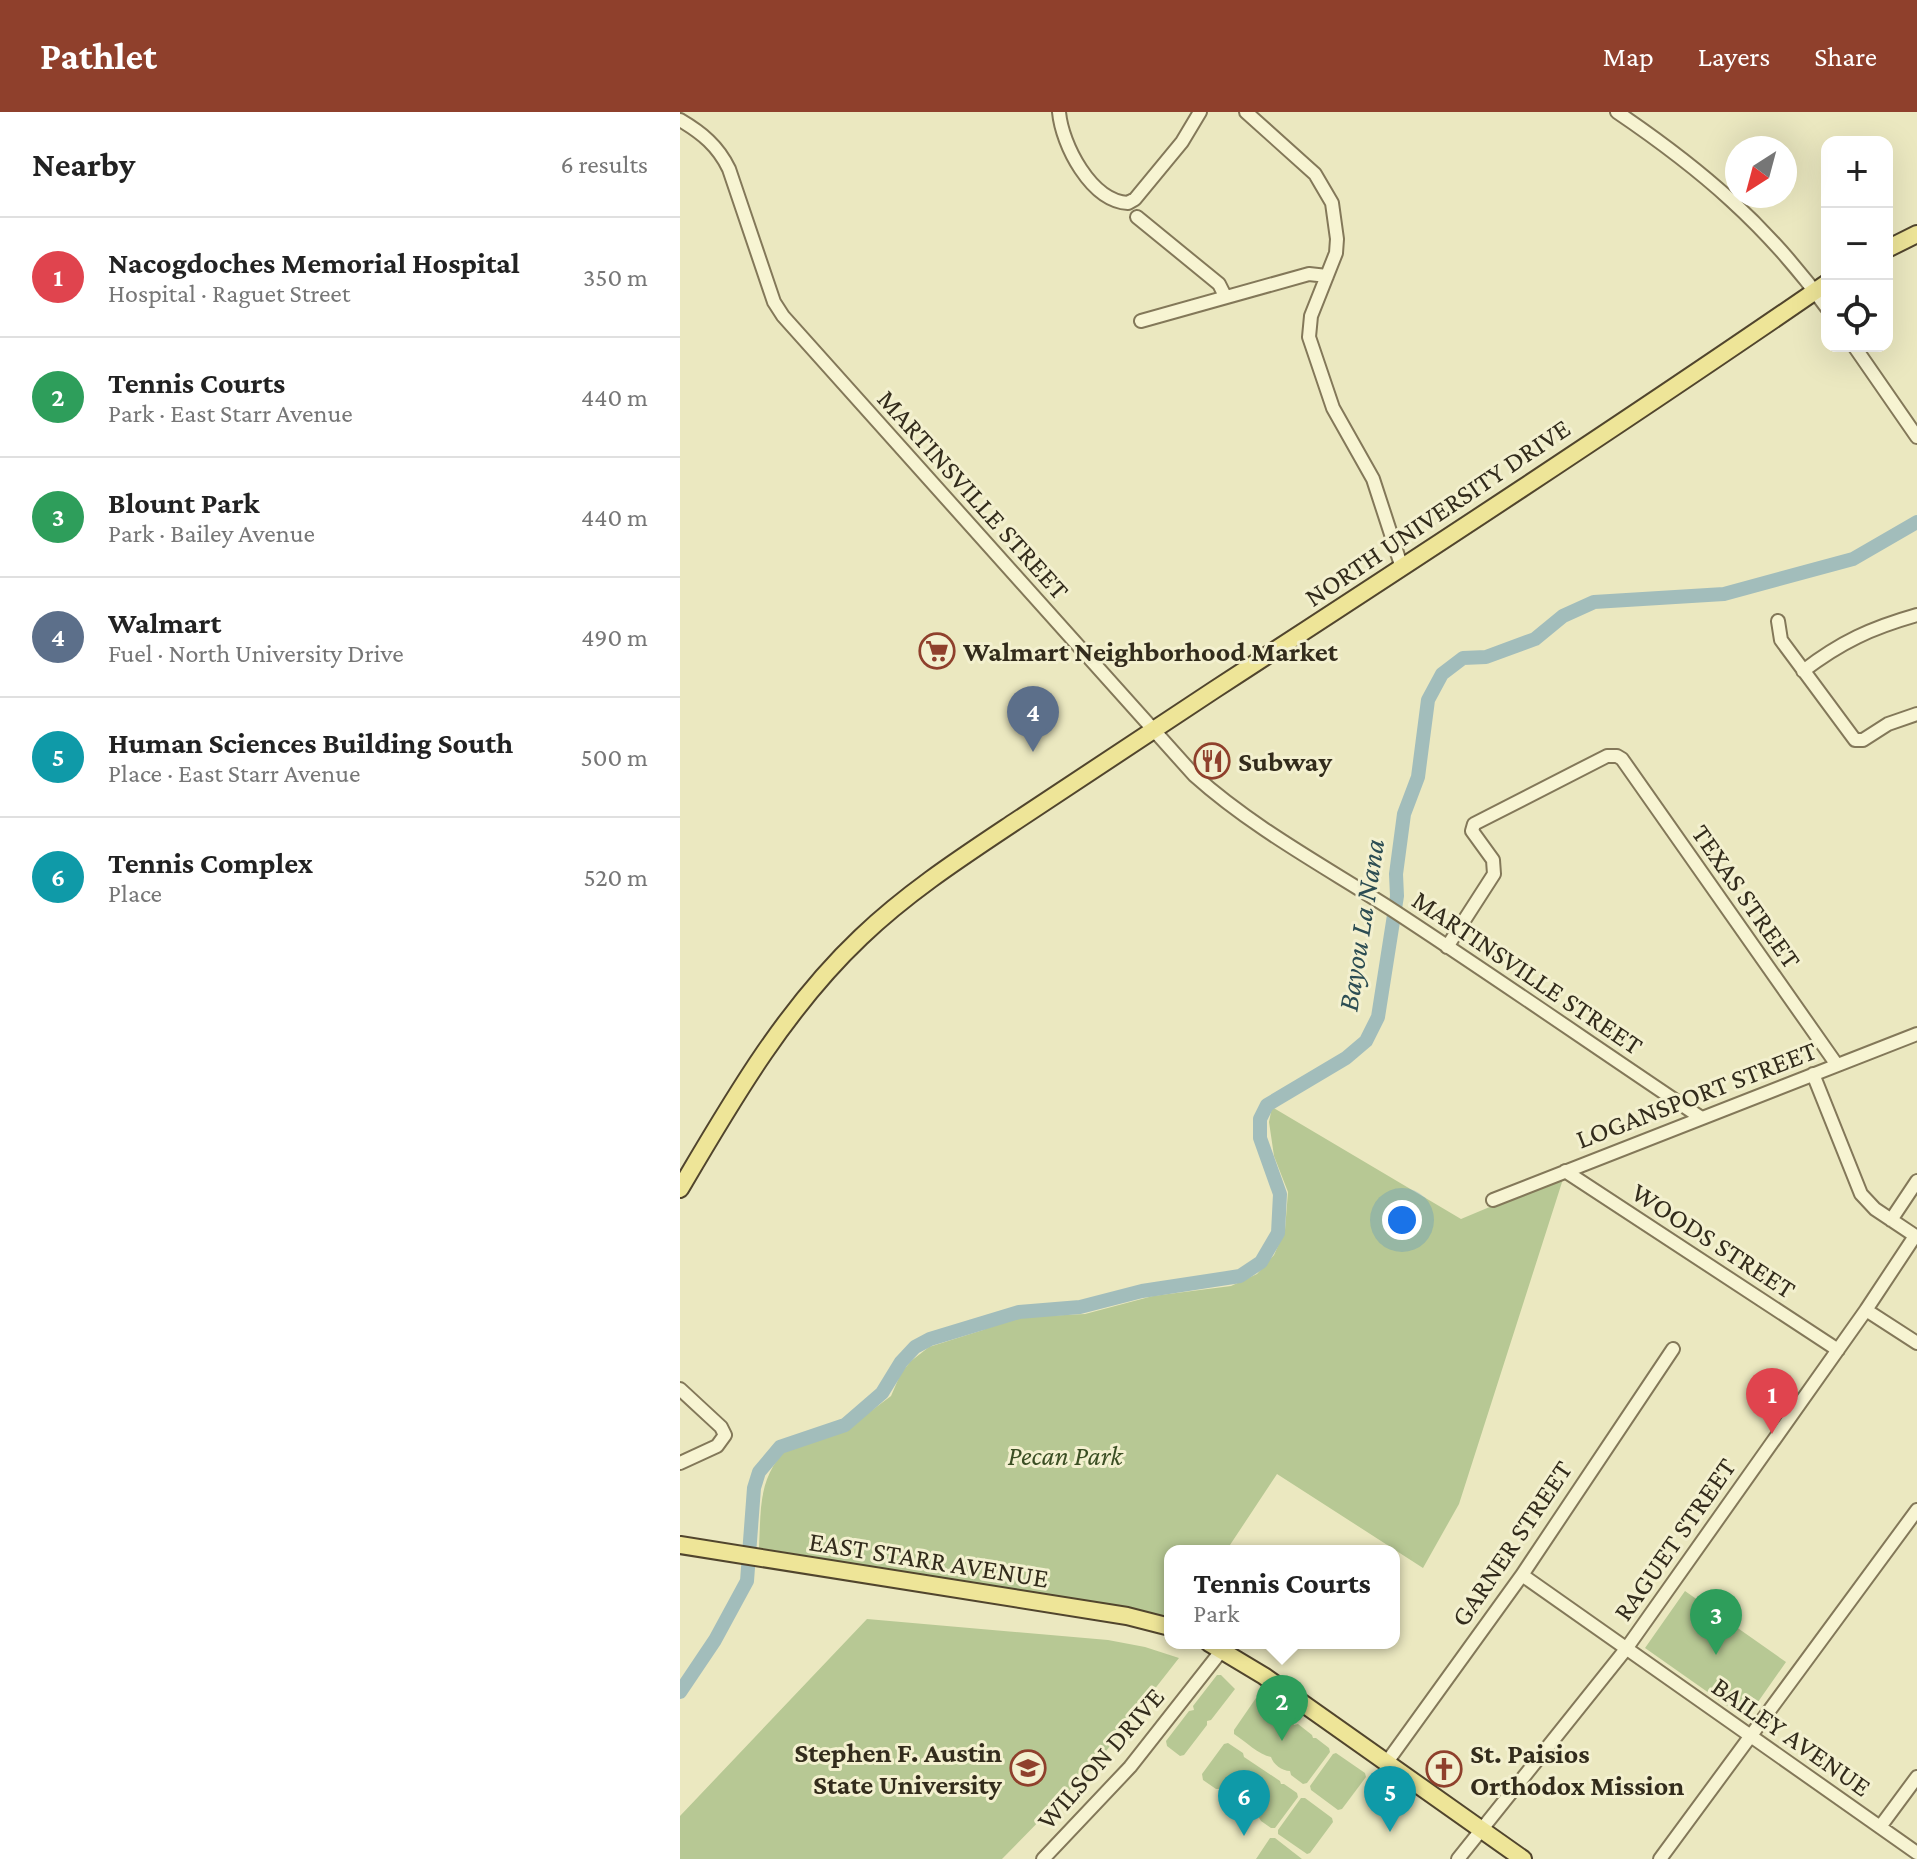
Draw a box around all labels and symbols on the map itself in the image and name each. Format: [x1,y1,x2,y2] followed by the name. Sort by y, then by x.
[1725,136,1797,208] north arrow
[871,383,1076,605] street label: MARTINSVILLE STREET
[1299,412,1576,613] street label: NORTH UNIVERSITY DRIVE
[918,632,956,670] supermarket icon: Walmart Neighborhood Market
[962,636,1339,667] place label: Walmart Neighborhood Market
[1007,686,1059,752] pin: 4
[1193,742,1231,780] restaurant icon: Subway
[1238,746,1332,777] place label: Subway
[1686,818,1808,974] street label: TEXAS STREET
[1331,836,1391,1014] water label: Bayou La Nana
[1407,884,1649,1061] street label: MARTINSVILLE STREET
[1571,1034,1821,1155] street label: LOGANSPORT STREET
[1626,1176,1801,1305] street label: WOODS STREET
[1382,1200,1422,1240] your location
[1746,1368,1798,1434] pin: 1
[1007,1440,1124,1471] park label: Pecan Park
[1607,1452,1742,1627] street label: RAGUET STREET
[1445,1455,1578,1632] street label: GARNER STREET
[807,1525,1051,1594] street label: EAST STARR AVENUE
[1690,1589,1742,1655] pin: 3
[1706,1670,1877,1803] street label: BAILEY AVENUE
[1256,1675,1308,1741] pin: 2
[1030,1681,1170,1835] street label: WILSON DRIVE
[794,1737,1002,1800] place label: Stephen F. Austin State University
[1470,1738,1684,1801] place label: St. Paisios Orthodox Mission
[1009,1749,1047,1787] school or university icon: Stephen F. Austin State University
[1425,1750,1463,1788] church icon: St. Paisios Orthodox Mission
[1364,1766,1416,1832] pin: 5
[1218,1770,1270,1836] pin: 6

